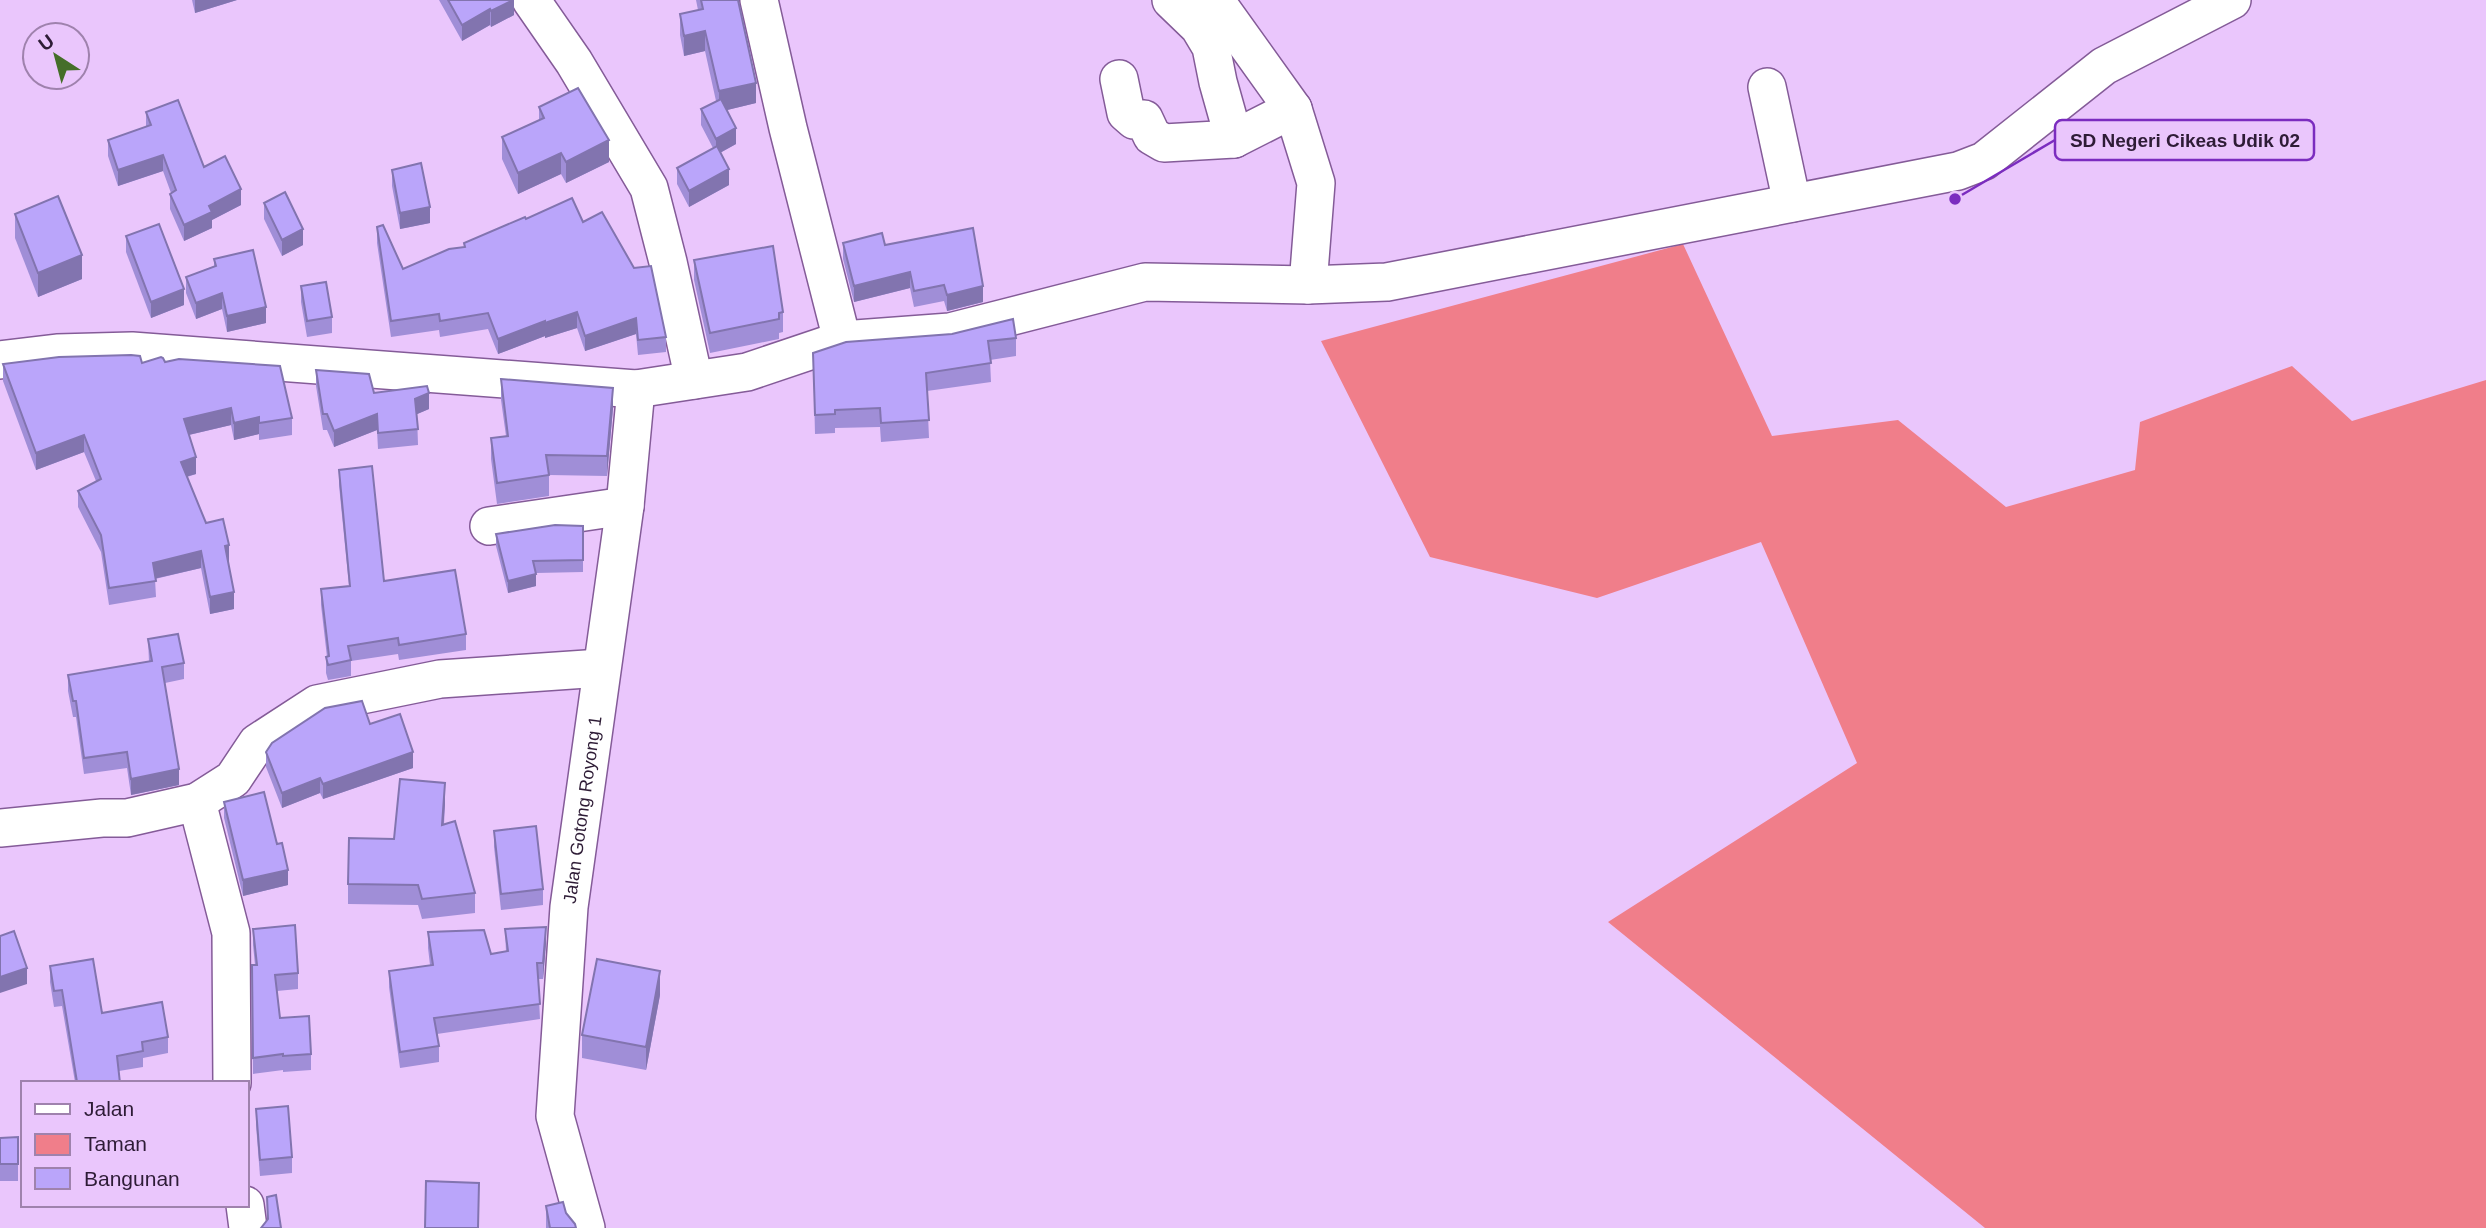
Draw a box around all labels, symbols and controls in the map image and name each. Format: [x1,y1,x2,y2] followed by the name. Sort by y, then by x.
[21,21,91,91] north arrow
[35,30,58,55] text: U
[2055,120,2314,160] callout: SD Negeri Cikeas Udik 02
[2070,130,2300,151] text: SD Negeri Cikeas Udik 02
[560,715,606,905] street label: Jalan Gotong Royong 1
[21,1081,248,1207] legend
[84,1097,134,1120] text: Jalan
[84,1132,147,1155] text: Taman
[84,1167,180,1190] text: Bangunan

